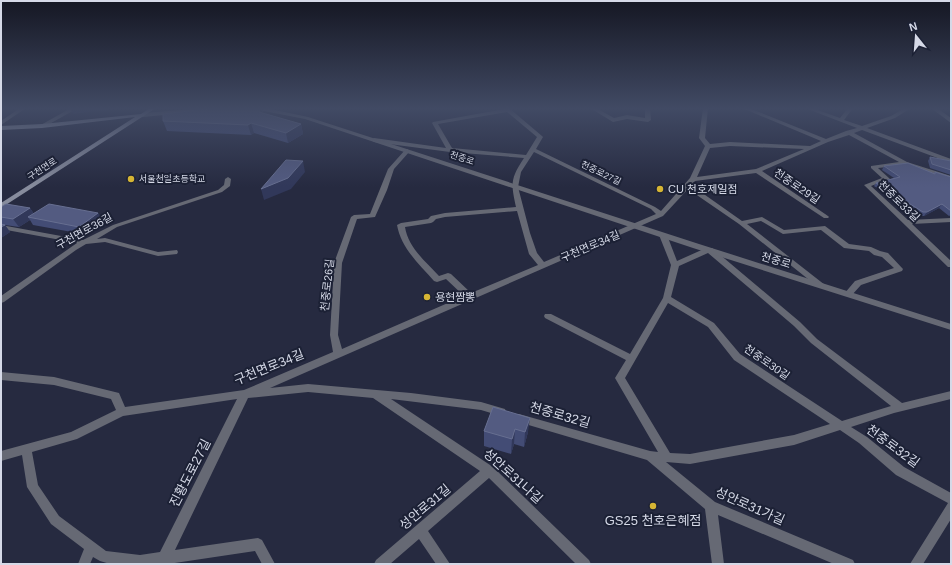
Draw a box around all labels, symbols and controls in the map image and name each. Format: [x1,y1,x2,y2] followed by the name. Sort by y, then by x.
[896,16,936,56] north arrow
[908,20,919,33] text: N
[449,148,476,167] street label: 천중로
[25,155,59,182] street label: 구천면로
[579,158,623,187] street label: 천중로27길
[772,166,822,206] street label: 천중로29길
[139,173,205,184] place label: 서울천일초등학교
[126,174,136,184] marker: 서울천일초등학교
[876,178,922,224] street label: 천중로33길
[668,183,738,195] place label: CU 천호제일점
[655,184,665,194] marker: CU 천호제일점
[54,211,114,251] street label: 구천면로36길
[559,228,621,264] street label: 구천면로34길
[760,250,792,270] street label: 천중로
[318,258,336,312] street label: 천중로26길
[435,291,475,303] place label: 용현짬뽕
[422,292,432,302] marker: 용현짬뽕
[742,342,792,382] street label: 천중로30길
[232,346,306,388] street label: 구천면로34길
[528,399,592,431] street label: 천중로32길
[863,422,923,470] street label: 천중로32길
[166,437,214,509] street label: 진황도로27길
[480,446,546,506] street label: 성안로31나길
[396,481,454,533] street label: 성안로31길
[713,484,787,528] street label: 성안로31가길
[648,501,658,511] marker: GS25 천호은혜점
[605,513,701,528] place label: GS25 천호은혜점

